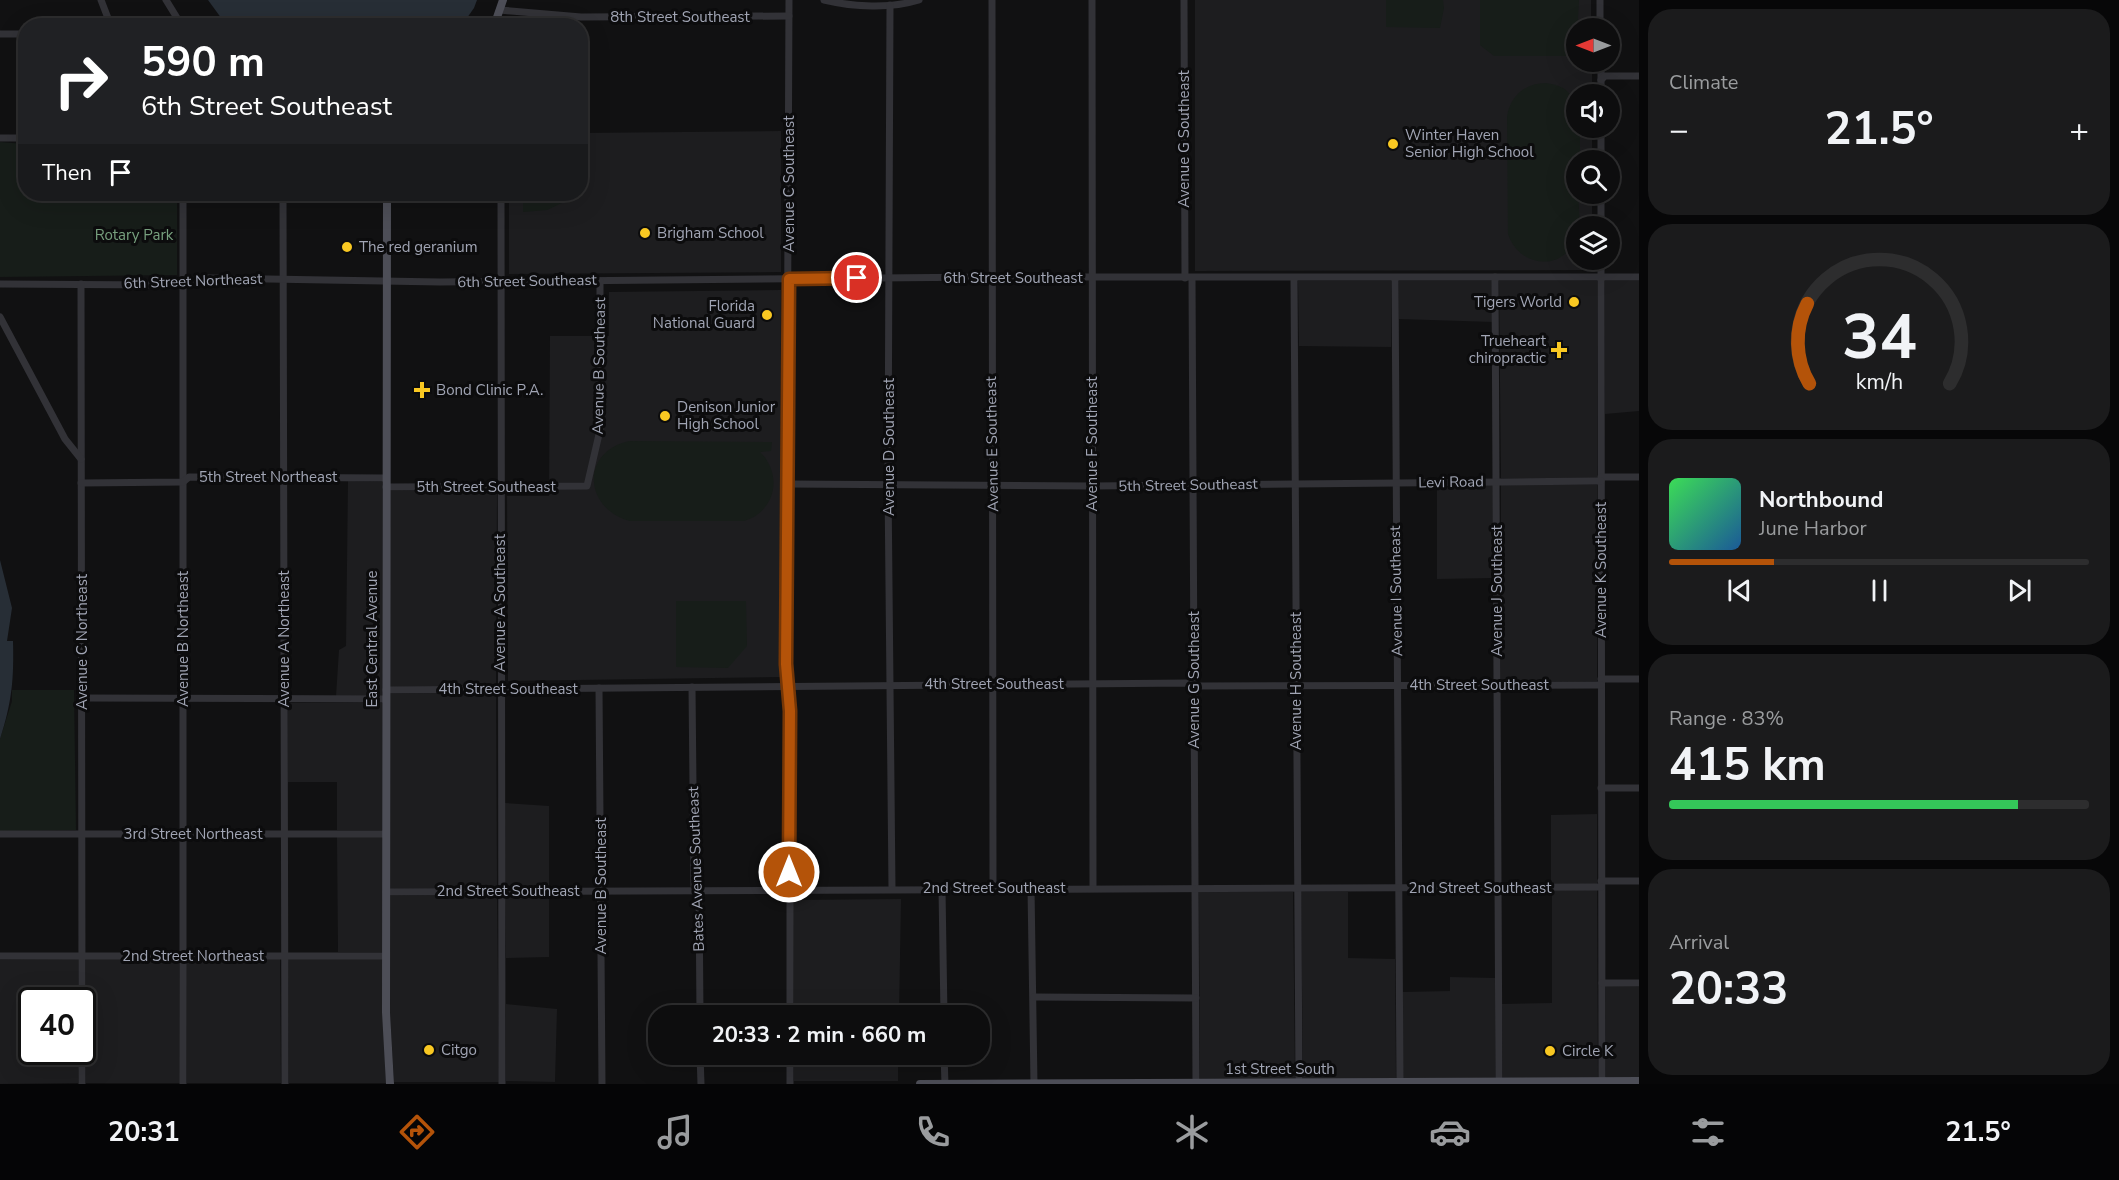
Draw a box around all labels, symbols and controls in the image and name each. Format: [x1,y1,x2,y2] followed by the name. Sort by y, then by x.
[610,7,750,27] street label: 8th Street Southeast
[1566,18,1620,72] north arrow
[1566,18,1620,270] map controls
[141,34,265,91] text: 590 m
[42,42,120,120] icon: right
[1174,69,1194,208] street label: Avenue G Southeast
[1669,69,1738,96] text: Climate
[1566,84,1620,138] button: sound
[141,88,392,125] text: 6th Street Southeast
[1824,99,1934,160] text: 21.5°
[1669,108,1689,153] text: −
[2069,108,2089,153] text: +
[779,115,799,252] street label: Avenue C Southeast
[1405,125,1534,162] place label: Winter Haven Senior High School
[1386,137,1400,151] marker: Winter Haven Senior High School
[1566,150,1620,204] button: search
[104,156,137,189] icon: arrive
[42,158,92,188] text: Then
[1566,216,1620,270] button: layers
[657,223,764,243] place label: Brigham School
[95,225,174,245] park label: Rotary Park
[638,226,652,240] marker: Brigham School
[359,237,478,257] place label: The red geranium
[340,240,354,254] marker: The red geranium
[831,252,882,303] pin
[840,261,873,294] icon: arrive
[943,268,1083,288] street label: 6th Street Southeast
[123,269,263,293] street label: 6th Street Northeast
[457,270,598,292] street label: 6th Street Southeast
[1474,292,1562,312] place label: Tigers World
[1567,295,1581,309] marker: Tigers World
[1842,295,1916,380] text: 34
[653,296,755,333] place label: Florida National Guard
[588,297,610,435] street label: Avenue B Southeast
[760,308,774,322] marker: Florida National Guard
[1469,331,1547,368] place label: Trueheart chiropractic
[1550,341,1568,359] marker: Trueheart chiropractic
[1855,367,1903,397] text: km/h
[981,375,1003,512] street label: Avenue E Southeast
[1082,376,1102,512] street label: Avenue F Southeast
[879,377,899,516] street label: Avenue D Southeast
[436,380,544,400] place label: Bond Clinic P.A.
[413,381,431,399] marker: Bond Clinic P.A.
[677,397,776,434] place label: Denison Junior High School
[658,409,672,423] marker: Denison Junior High School
[199,467,338,487] street label: 5th Street Northeast
[1418,471,1484,493] street label: Levi Road
[1118,474,1259,496] street label: 5th Street Southeast
[416,477,556,497] street label: 5th Street Southeast
[1759,485,1883,515] text: Northbound
[1591,501,1611,638] street label: Avenue K Southeast
[1759,515,1867,542] text: June Harbor
[1487,524,1507,657] street label: Avenue J Southeast
[1385,525,1407,657] street label: Avenue I Southeast
[490,533,510,672] street label: Avenue A Southeast
[173,570,193,707] street label: Avenue B Northeast
[274,570,294,708] street label: Avenue A Northeast
[362,571,382,707] street label: East Central Avenue
[72,573,92,710] street label: Avenue C Northeast
[1723,574,1756,607] icon: previous
[1863,574,1896,607] icon: pause
[2003,574,2036,607] icon: next
[1184,610,1204,749] street label: Avenue G Southeast
[1286,611,1306,750] street label: Avenue H Southeast
[924,674,1064,694] street label: 4th Street Southeast
[1409,675,1549,695] street label: 4th Street Southeast
[438,679,578,699] street label: 4th Street Southeast
[1669,705,1784,732] text: Range · 83%
[1669,735,1826,796] text: 415 km
[683,785,709,952] street label: Bates Avenue Southeast
[591,817,611,954] street label: Avenue B Southeast
[124,824,263,844] street label: 3rd Street Northeast
[757,840,821,904] position arrow
[923,878,1066,898] street label: 2nd Street Southeast
[1409,878,1552,898] street label: 2nd Street Southeast
[437,881,580,901] street label: 2nd Street Southeast
[1669,929,1729,956] text: Arrival
[122,946,265,966] street label: 2nd Street Northeast
[1669,959,1788,1020] text: 20:33
[18,987,96,1065] speed limit sign: 40
[712,1020,926,1050] text: 20:33 · 2 min · 660 m
[441,1040,477,1060] place label: Citgo
[1562,1041,1614,1061] place label: Circle K
[422,1043,436,1057] marker: Citgo
[1543,1044,1557,1058] marker: Circle K
[1225,1059,1335,1079] street label: 1st Street South
[396,1111,438,1153] icon: directions
[654,1111,696,1153] icon: music
[912,1111,954,1153] icon: phone
[1171,1111,1213,1153] icon: climate
[1429,1111,1471,1153] icon: car
[1687,1111,1729,1153] icon: filters
[108,1114,180,1151] text: 20:31
[1945,1114,2011,1151] text: 21.5°

